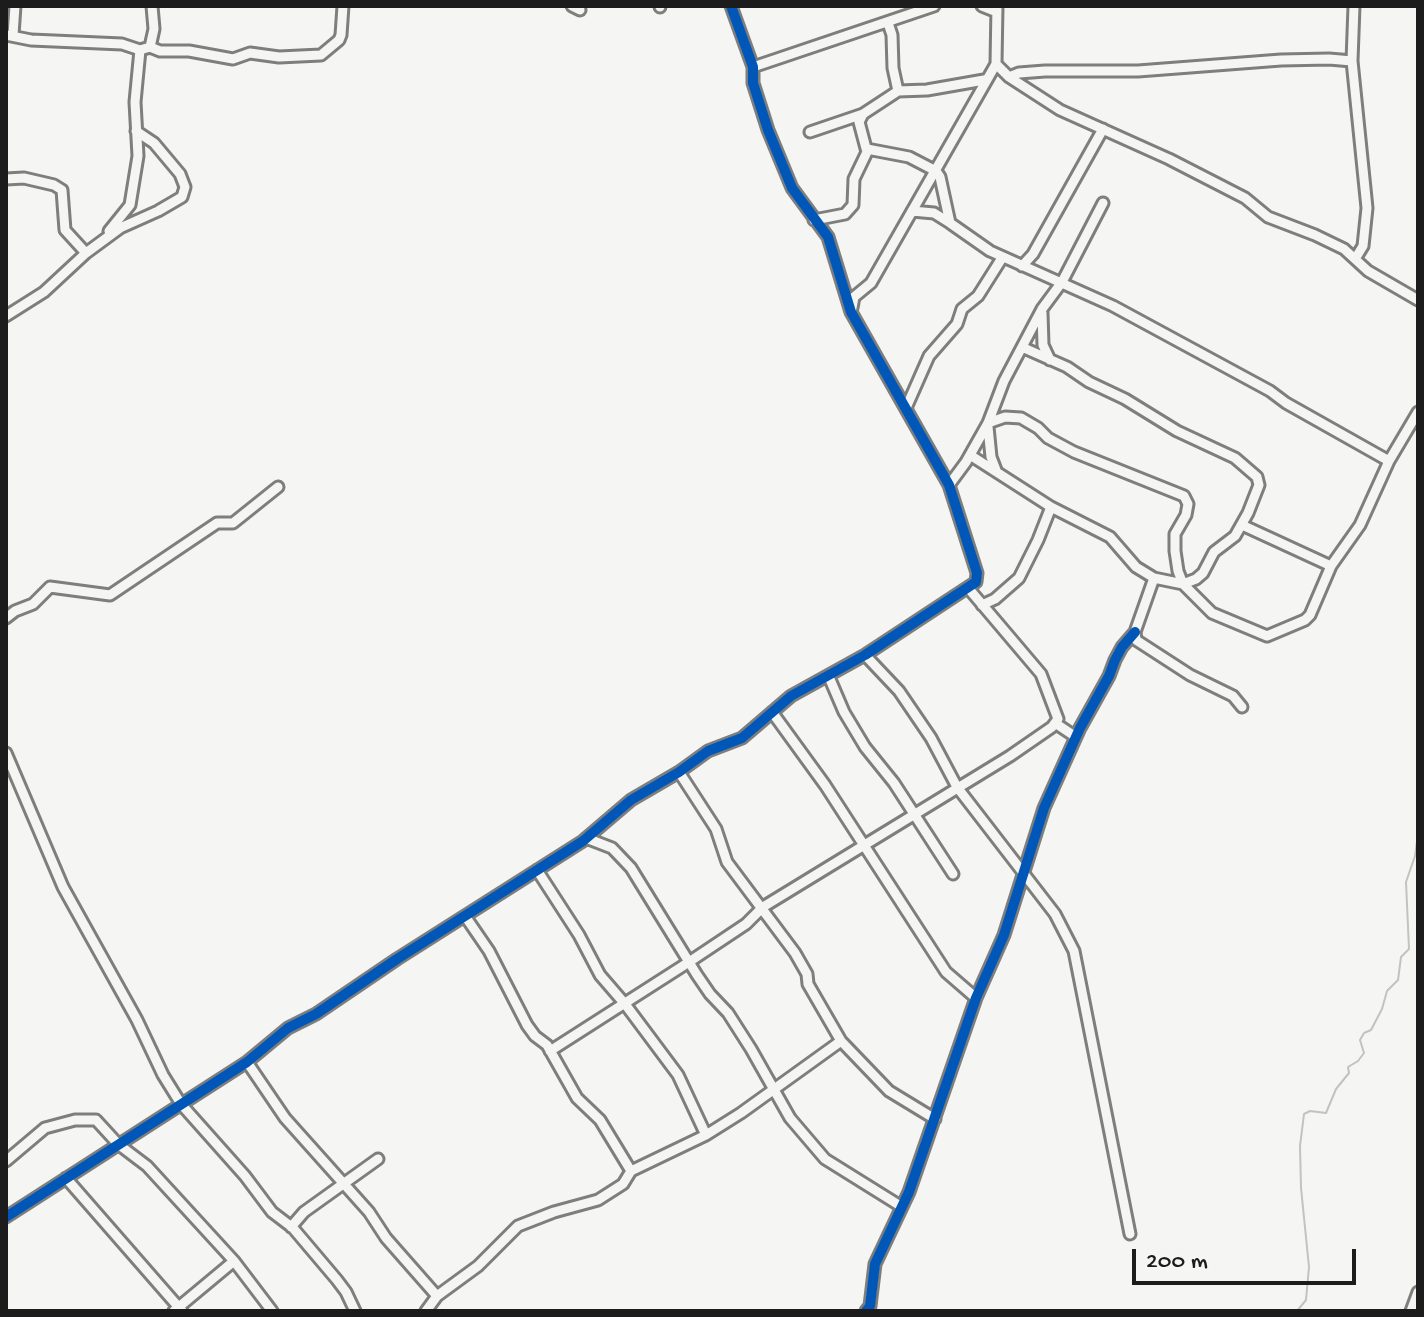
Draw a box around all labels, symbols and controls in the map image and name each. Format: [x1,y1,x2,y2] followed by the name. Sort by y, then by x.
[1136,1233,1360,1283] scale bar
[1146,1248,1208,1277] text: 200 m

